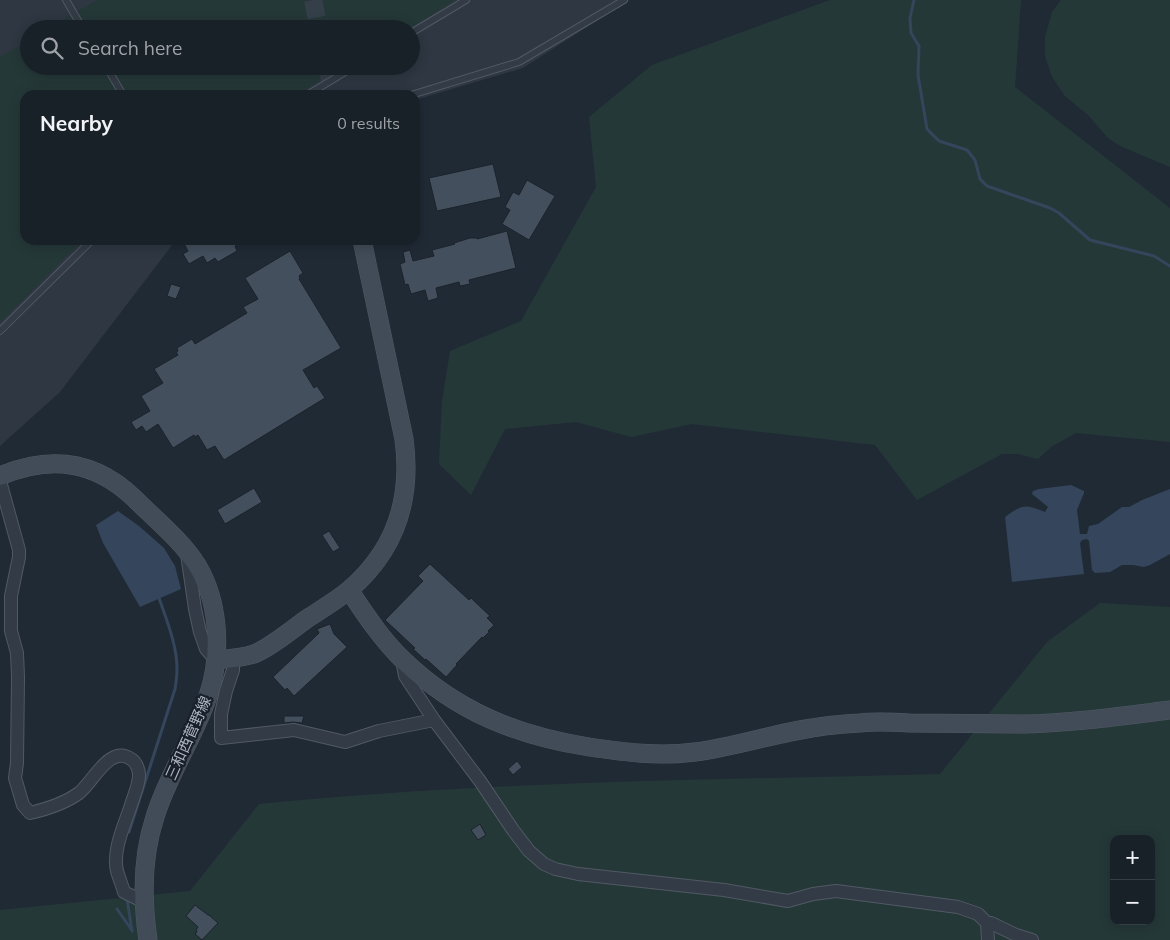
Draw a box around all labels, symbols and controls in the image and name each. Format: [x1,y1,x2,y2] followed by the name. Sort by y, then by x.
[20,20,420,75] search box
[38,34,66,62] icon: search
[78,36,182,60] text: Search here
[40,110,113,136] text: Nearby
[337,113,400,133] text: 0 results
[161,693,215,783] street label: 三和西菅野線
[1110,835,1155,925] map controls
[1110,835,1155,880] button: +
[1110,880,1155,925] button: −

